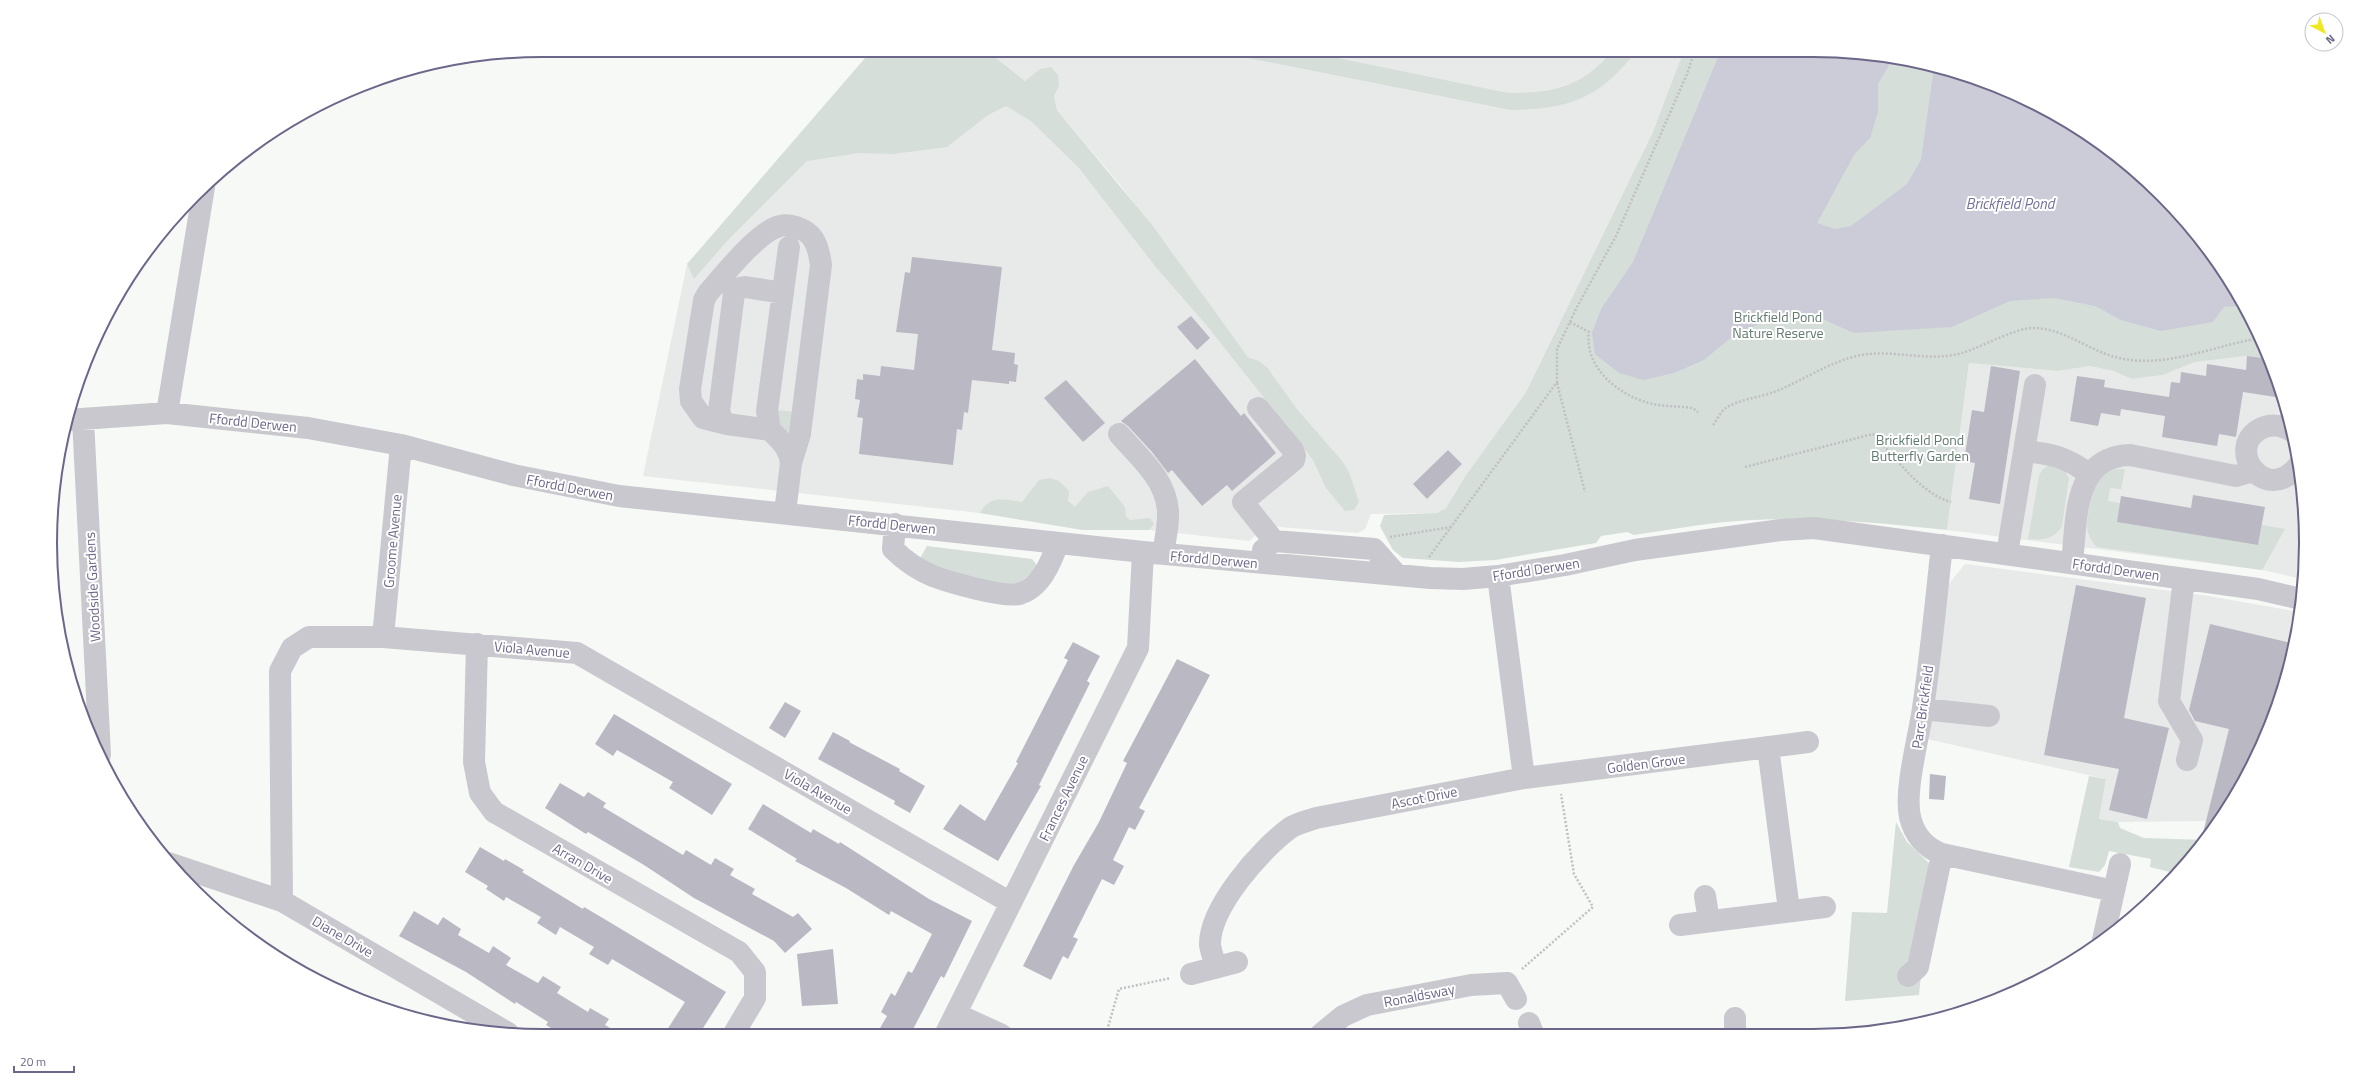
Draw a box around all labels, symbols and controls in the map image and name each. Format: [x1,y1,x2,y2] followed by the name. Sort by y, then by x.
[2304,12,2344,52] north arrow
[2322,31,2339,48] text: N
[1966,192,2056,215] water label: Brickfield Pond
[1732,306,1824,343] park label: Brickfield Pond Nature Reserve
[208,407,298,437] street label: Ffordd Derwen
[1871,429,1969,466] park label: Brickfield Pond Butterfly Garden
[525,468,615,506] street label: Ffordd Derwen
[377,493,407,589] street label: Groome Avenue
[847,509,937,539] street label: Ffordd Derwen
[79,531,105,643] street label: Woodside Gardens
[1169,545,1259,573] street label: Ffordd Derwen
[1491,552,1581,586] street label: Ffordd Derwen
[2071,552,2161,586] street label: Ffordd Derwen
[493,635,571,663] street label: Viola Avenue
[1906,664,1938,750] street label: Parc Brickfield
[1606,748,1686,778] street label: Golden Grove
[1033,752,1093,844] street label: Frances Avenue
[780,763,856,819] street label: Viola Avenue
[1389,780,1459,814] street label: Ascot Drive
[549,837,617,889] street label: Arran Drive
[309,910,377,962] street label: Diane Drive
[1382,978,1456,1012] street label: Ronaldsway
[14,1048,74,1074] scale bar
[20,1052,46,1071] text: 20 m

